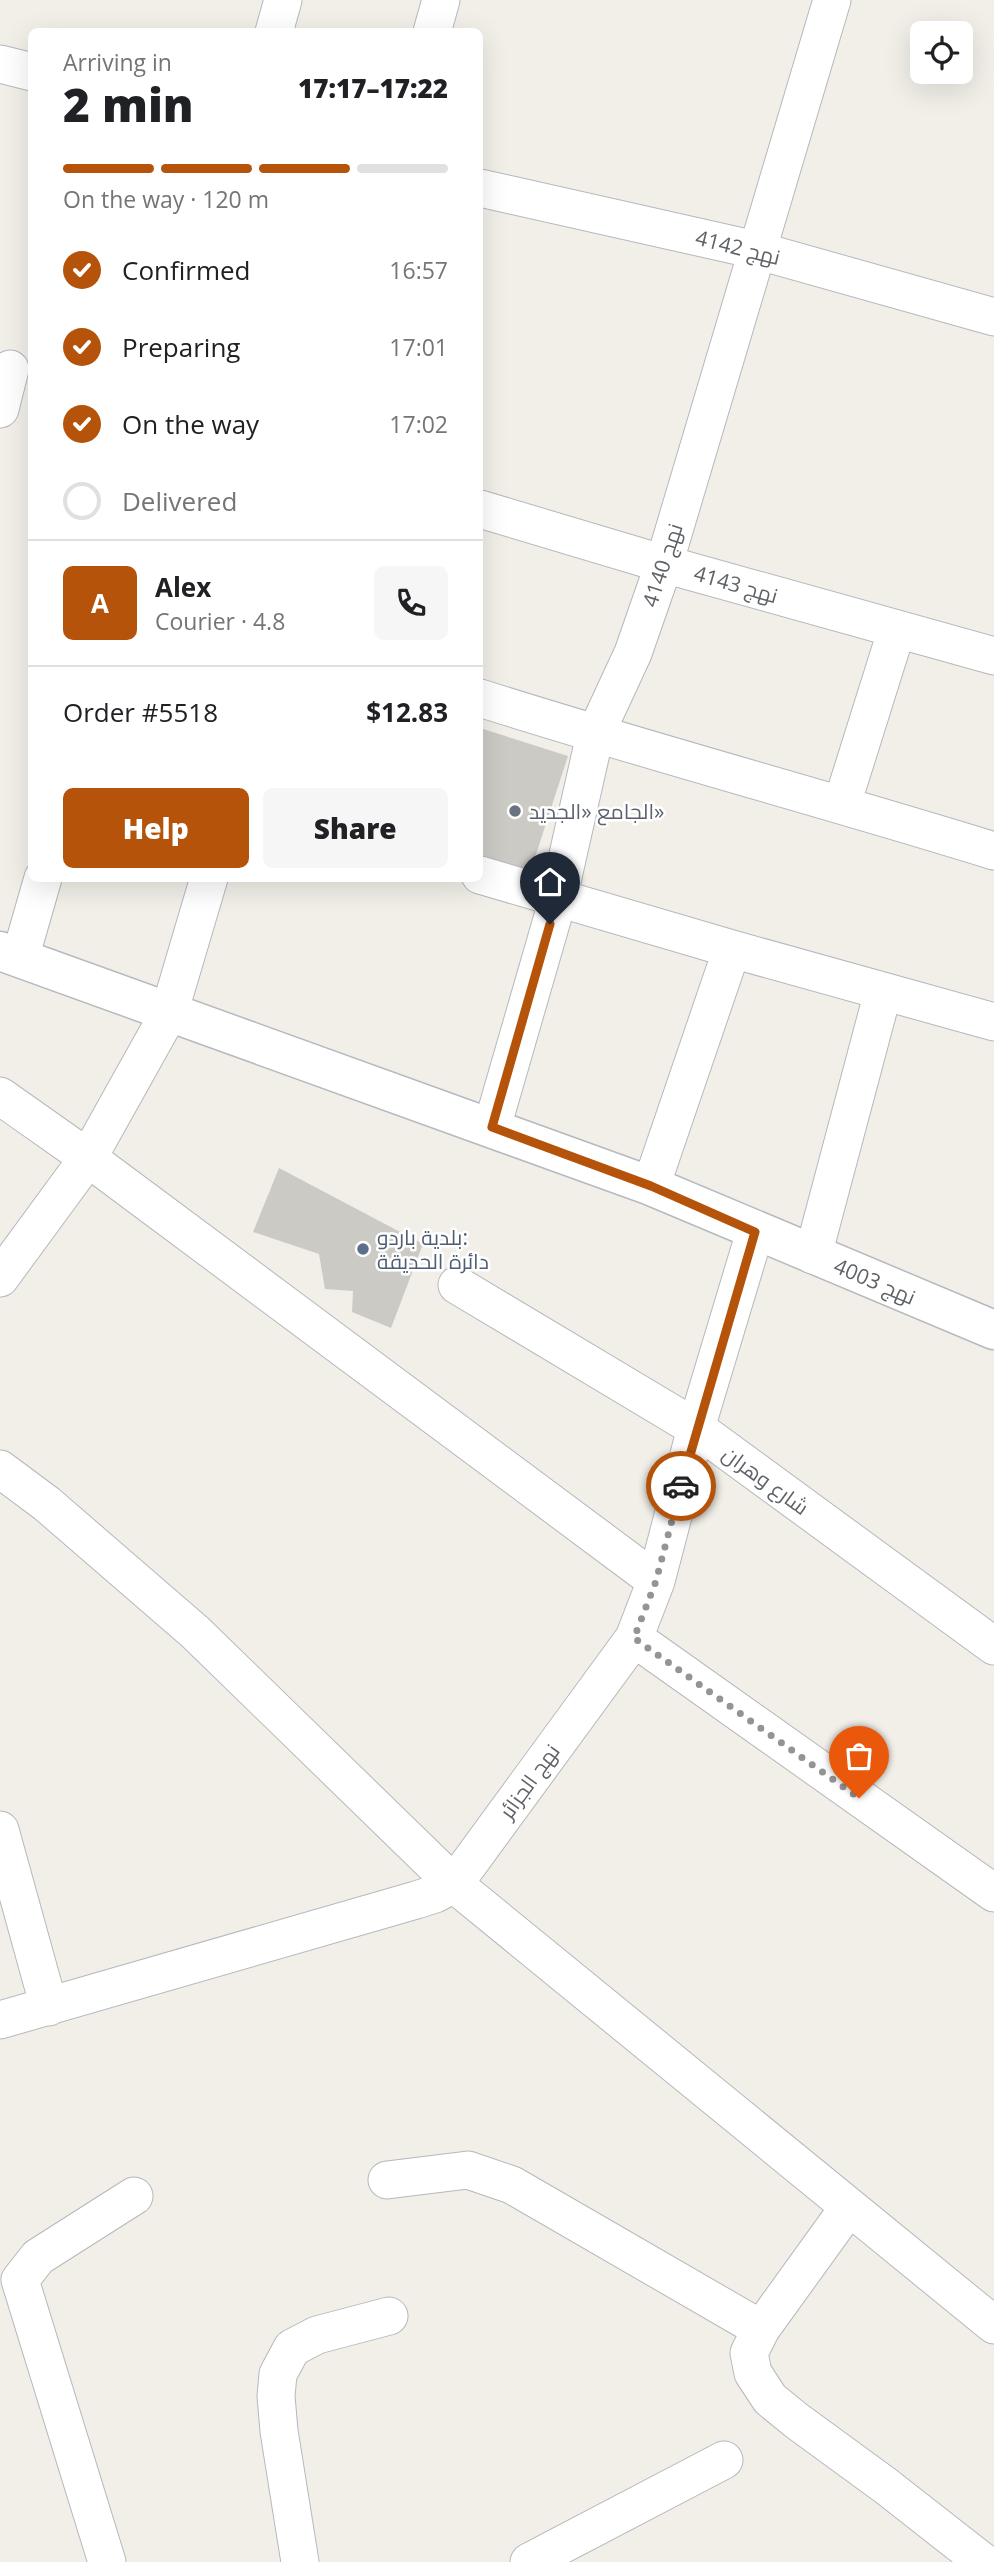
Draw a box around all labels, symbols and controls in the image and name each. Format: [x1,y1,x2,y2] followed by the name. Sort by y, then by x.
[910,21,973,84] map controls
[910,21,973,84] button: locate
[63,46,172,78] text: Arriving in
[298,70,448,106] text: 17:17–17:22
[63,73,194,135] text: 2 min
[63,183,269,215] text: On the way · 120 m
[693,223,783,272] street label: نهج 4142
[63,251,101,289] icon: check
[122,252,250,288] text: Confirmed
[389,254,448,286] text: 16:57
[63,328,101,366] icon: check
[122,329,240,365] text: Preparing
[389,331,448,363] text: 17:01
[63,405,101,443] icon: check
[122,406,259,442] text: On the way
[389,408,448,440] text: 17:02
[122,483,237,519] text: Delivered
[635,520,690,611] street label: نهج 4140
[690,559,781,610] street label: نهج 4143
[374,566,448,640] button: phone
[155,569,211,605] text: Alex
[91,585,109,621] text: A
[155,605,285,637] text: Courier · 4.8
[63,694,218,730] text: Order #5518
[366,694,448,730] text: $12.83
[63,788,249,868] button: Help
[263,788,448,868] button: Share
[529,797,664,826] place label: الجامع «الجديد»
[507,803,523,819] marker: الجامع «الجديد»
[520,852,580,924] pin
[531,863,569,901] icon: home
[377,1223,489,1275] place label: بلدية باردو: دائرة الحديقة
[355,1241,371,1257] marker: بلدية باردو: دائرة الحديقة
[829,1251,920,1312] street label: نهج 4003
[717,1439,815,1522] street label: شارع وهران
[646,1451,716,1521] courier
[662,1467,700,1505] icon: car
[829,1726,889,1798] pin
[840,1737,878,1775] icon: bag
[492,1738,566,1825] street label: نهج الجزائر

